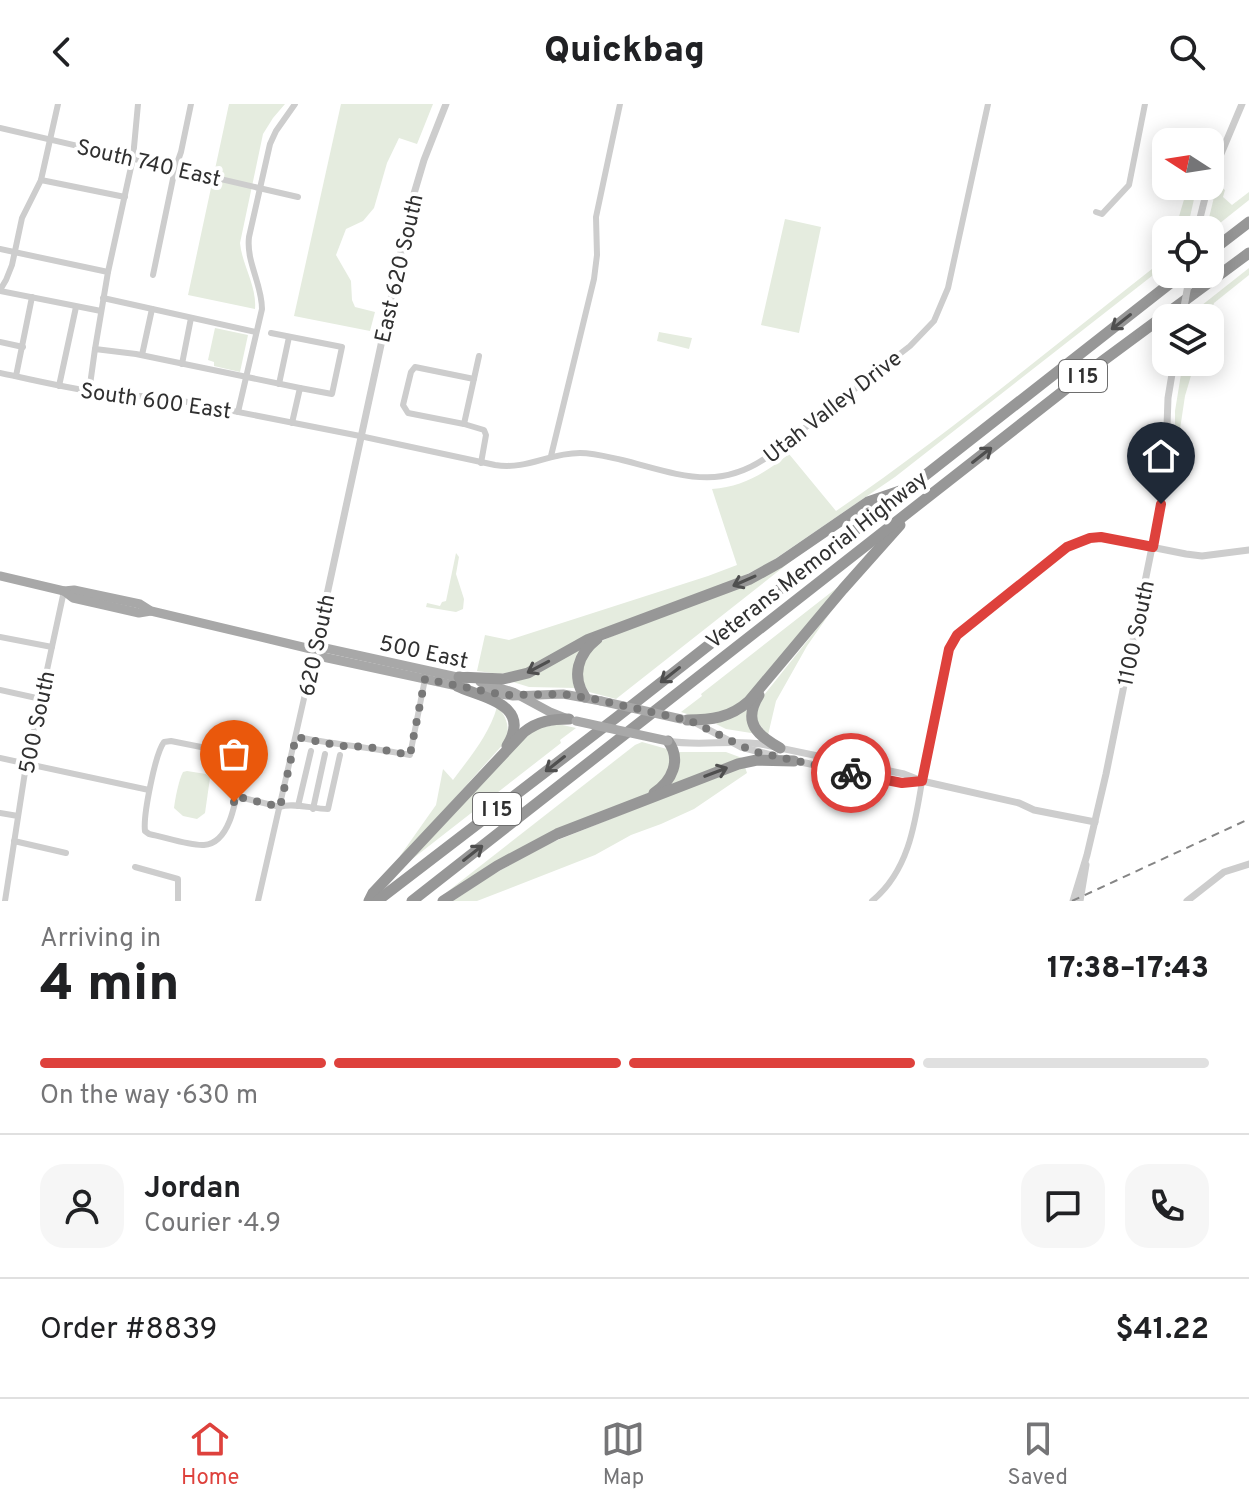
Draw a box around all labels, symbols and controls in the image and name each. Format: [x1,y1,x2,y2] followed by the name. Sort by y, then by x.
[544,29,705,75] text: Quickbag
[40,30,84,74] icon: back
[1165,30,1209,74] icon: search
[1152,128,1224,200] north arrow
[1152,128,1224,376] map controls
[74,135,223,194] street label: South 740 East
[370,192,431,346] street label: East 620 South
[1152,216,1224,288] button: locate
[1152,304,1224,376] button: layers
[1111,313,1132,331] one-way arrow
[759,346,908,470] street label: Utah Valley Drive
[1059,360,1107,392] road number: I 15
[78,379,233,426] street label: South 600 East
[1127,422,1195,504] pin
[1139,434,1183,478] icon: home
[971,446,992,463] one-way arrow
[701,466,934,656] street label: Veterans Memorial Highway
[732,575,757,590] one-way arrow
[1113,578,1162,689] street label: 1100 South
[294,592,342,699] street label: 620 South
[377,631,470,676] street label: 500 East
[527,660,551,676] one-way arrow
[660,666,681,683] one-way arrow
[14,669,63,776] street label: 500 South
[200,720,268,802] pin
[212,732,256,776] icon: bag
[811,733,891,813] courier
[829,751,873,795] icon: bike
[545,756,566,773] one-way arrow
[703,764,728,778] one-way arrow
[473,793,521,825] road number: I 15
[462,844,483,862] one-way arrow
[40,923,161,956] text: Arriving in
[1047,951,1209,988] text: 17:38–17:43
[40,953,180,1019] text: 4 min
[40,1080,258,1113] text: On the way · 630 m
[40,1164,124,1248] button: person
[1021,1164,1105,1248] button: chat
[1125,1164,1209,1248] button: phone
[144,1171,241,1208] text: Jordan
[144,1208,281,1241] text: Courier · 4.9
[40,1312,217,1349] text: Order #8839
[1115,1312,1209,1349] text: $41.22
[181,1417,239,1492] tab: Home
[601,1417,645,1492] tab: Map
[1008,1417,1068,1492] tab: Saved

